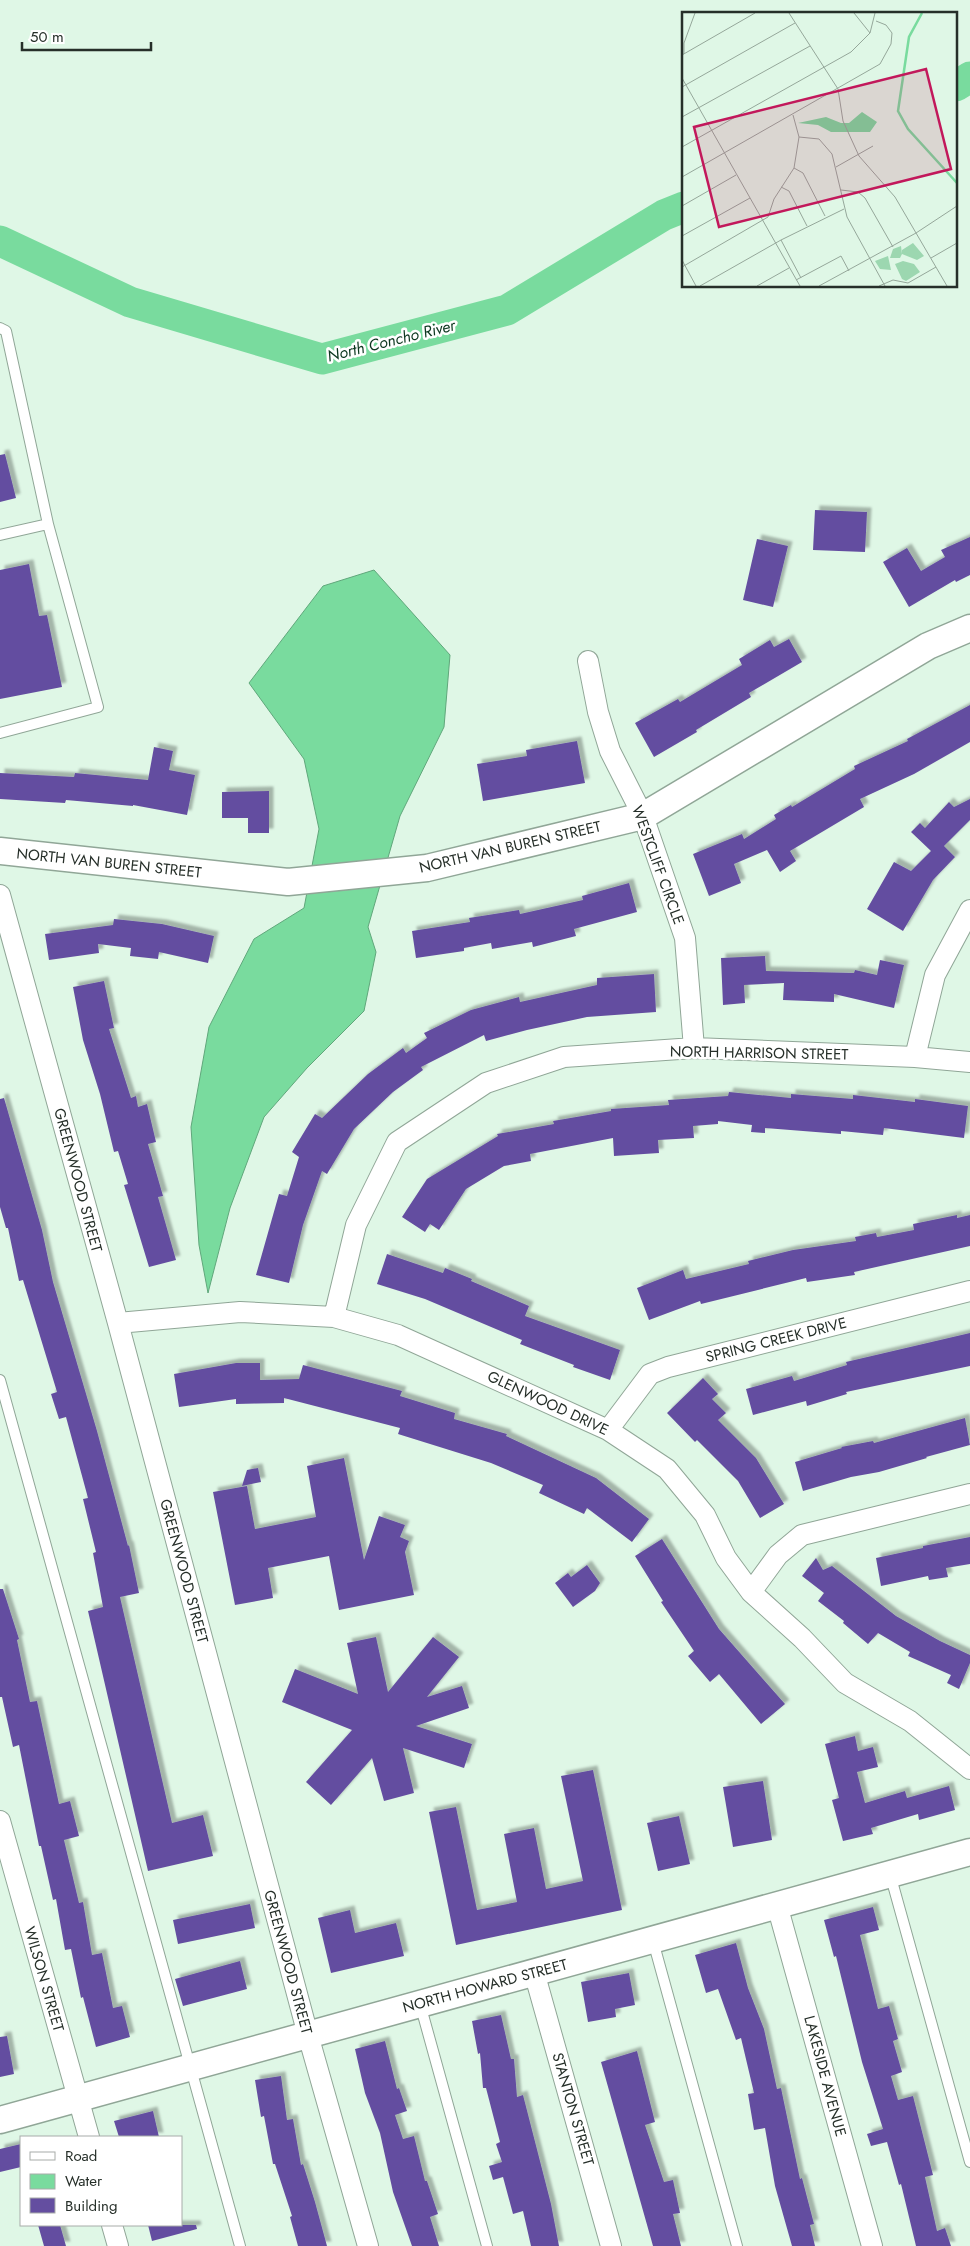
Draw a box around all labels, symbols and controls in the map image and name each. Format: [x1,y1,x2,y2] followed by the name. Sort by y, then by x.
[682,12,958,288] inset map
[22,20,151,52] scale bar
[30,26,64,48] text: 50 m
[325,313,459,368] water label: North Concho River
[626,802,690,928] street label: WESTCLIFF CIRCLE
[417,815,603,879] street label: NORTH VAN BUREN STREET
[15,842,203,884] street label: NORTH VAN BUREN STREET
[670,1040,848,1066] street label: NORTH HARRISON STREET
[48,1106,108,1254] street label: GREENWOOD STREET
[703,1312,849,1368] street label: SPRING CREEK DRIVE
[484,1365,612,1441] street label: GLENWOOD DRIVE
[154,1497,214,1645] street label: GREENWOOD STREET
[258,1888,318,2036] street label: GREENWOOD STREET
[18,1924,70,2034] street label: WILSON STREET
[400,1953,570,2019] street label: NORTH HOWARD STREET
[798,2013,852,2139] street label: LAKESIDE AVENUE
[546,2050,600,2168] street label: STANTON STREET
[20,2136,182,2226] legend
[65,2145,97,2167] text: Road
[65,2170,103,2192] text: Water
[65,2195,117,2217] text: Building

